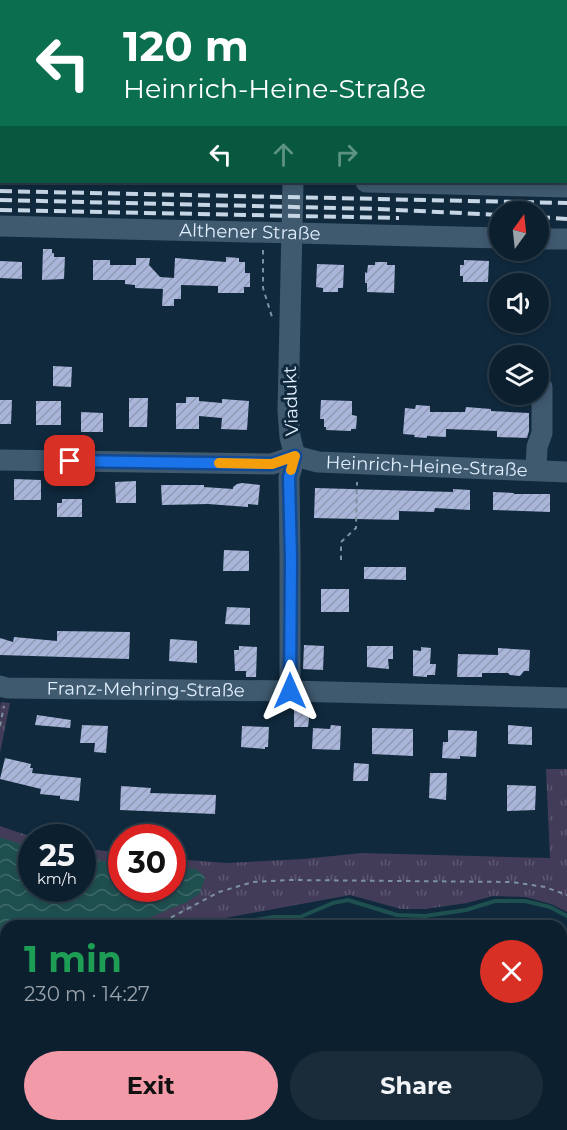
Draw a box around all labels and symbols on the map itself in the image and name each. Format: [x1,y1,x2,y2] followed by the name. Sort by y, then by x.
[489,201,549,261] north arrow
[179,219,321,245] street label: Althener Straße
[279,366,303,436] street label: Viadukt
[44,435,95,486] pin
[325,451,528,481] street label: Heinrich-Heine-Straße
[258,659,322,723] position arrow
[47,677,245,702] street label: Franz-Mehring-Straße
[108,824,186,902] speed limit sign: 30

